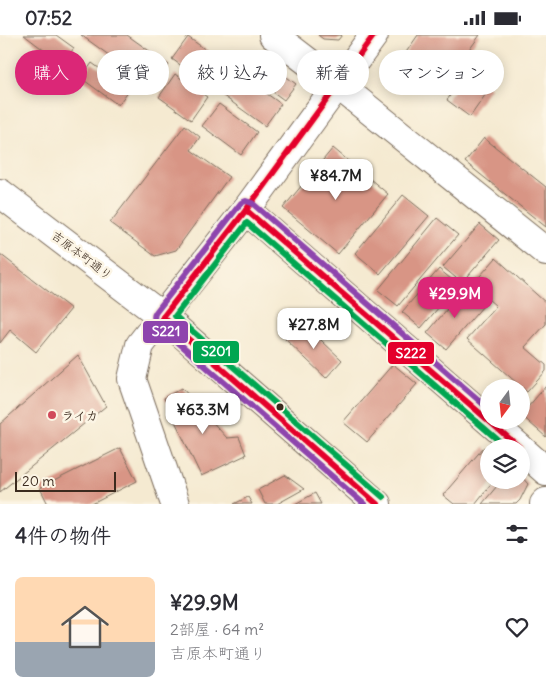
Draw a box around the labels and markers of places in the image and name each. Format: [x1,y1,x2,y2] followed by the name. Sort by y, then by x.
[295,159,377,201] pin: ¥84.7M
[414,277,496,319] pin: ¥29.9M
[273,307,355,350] pin: ¥27.8M
[162,393,244,435] pin: ¥63.3M
[275,402,285,412] unlabelled marker
[62,408,98,423] place label: ライカ
[46,409,58,421] marker: ライカ

